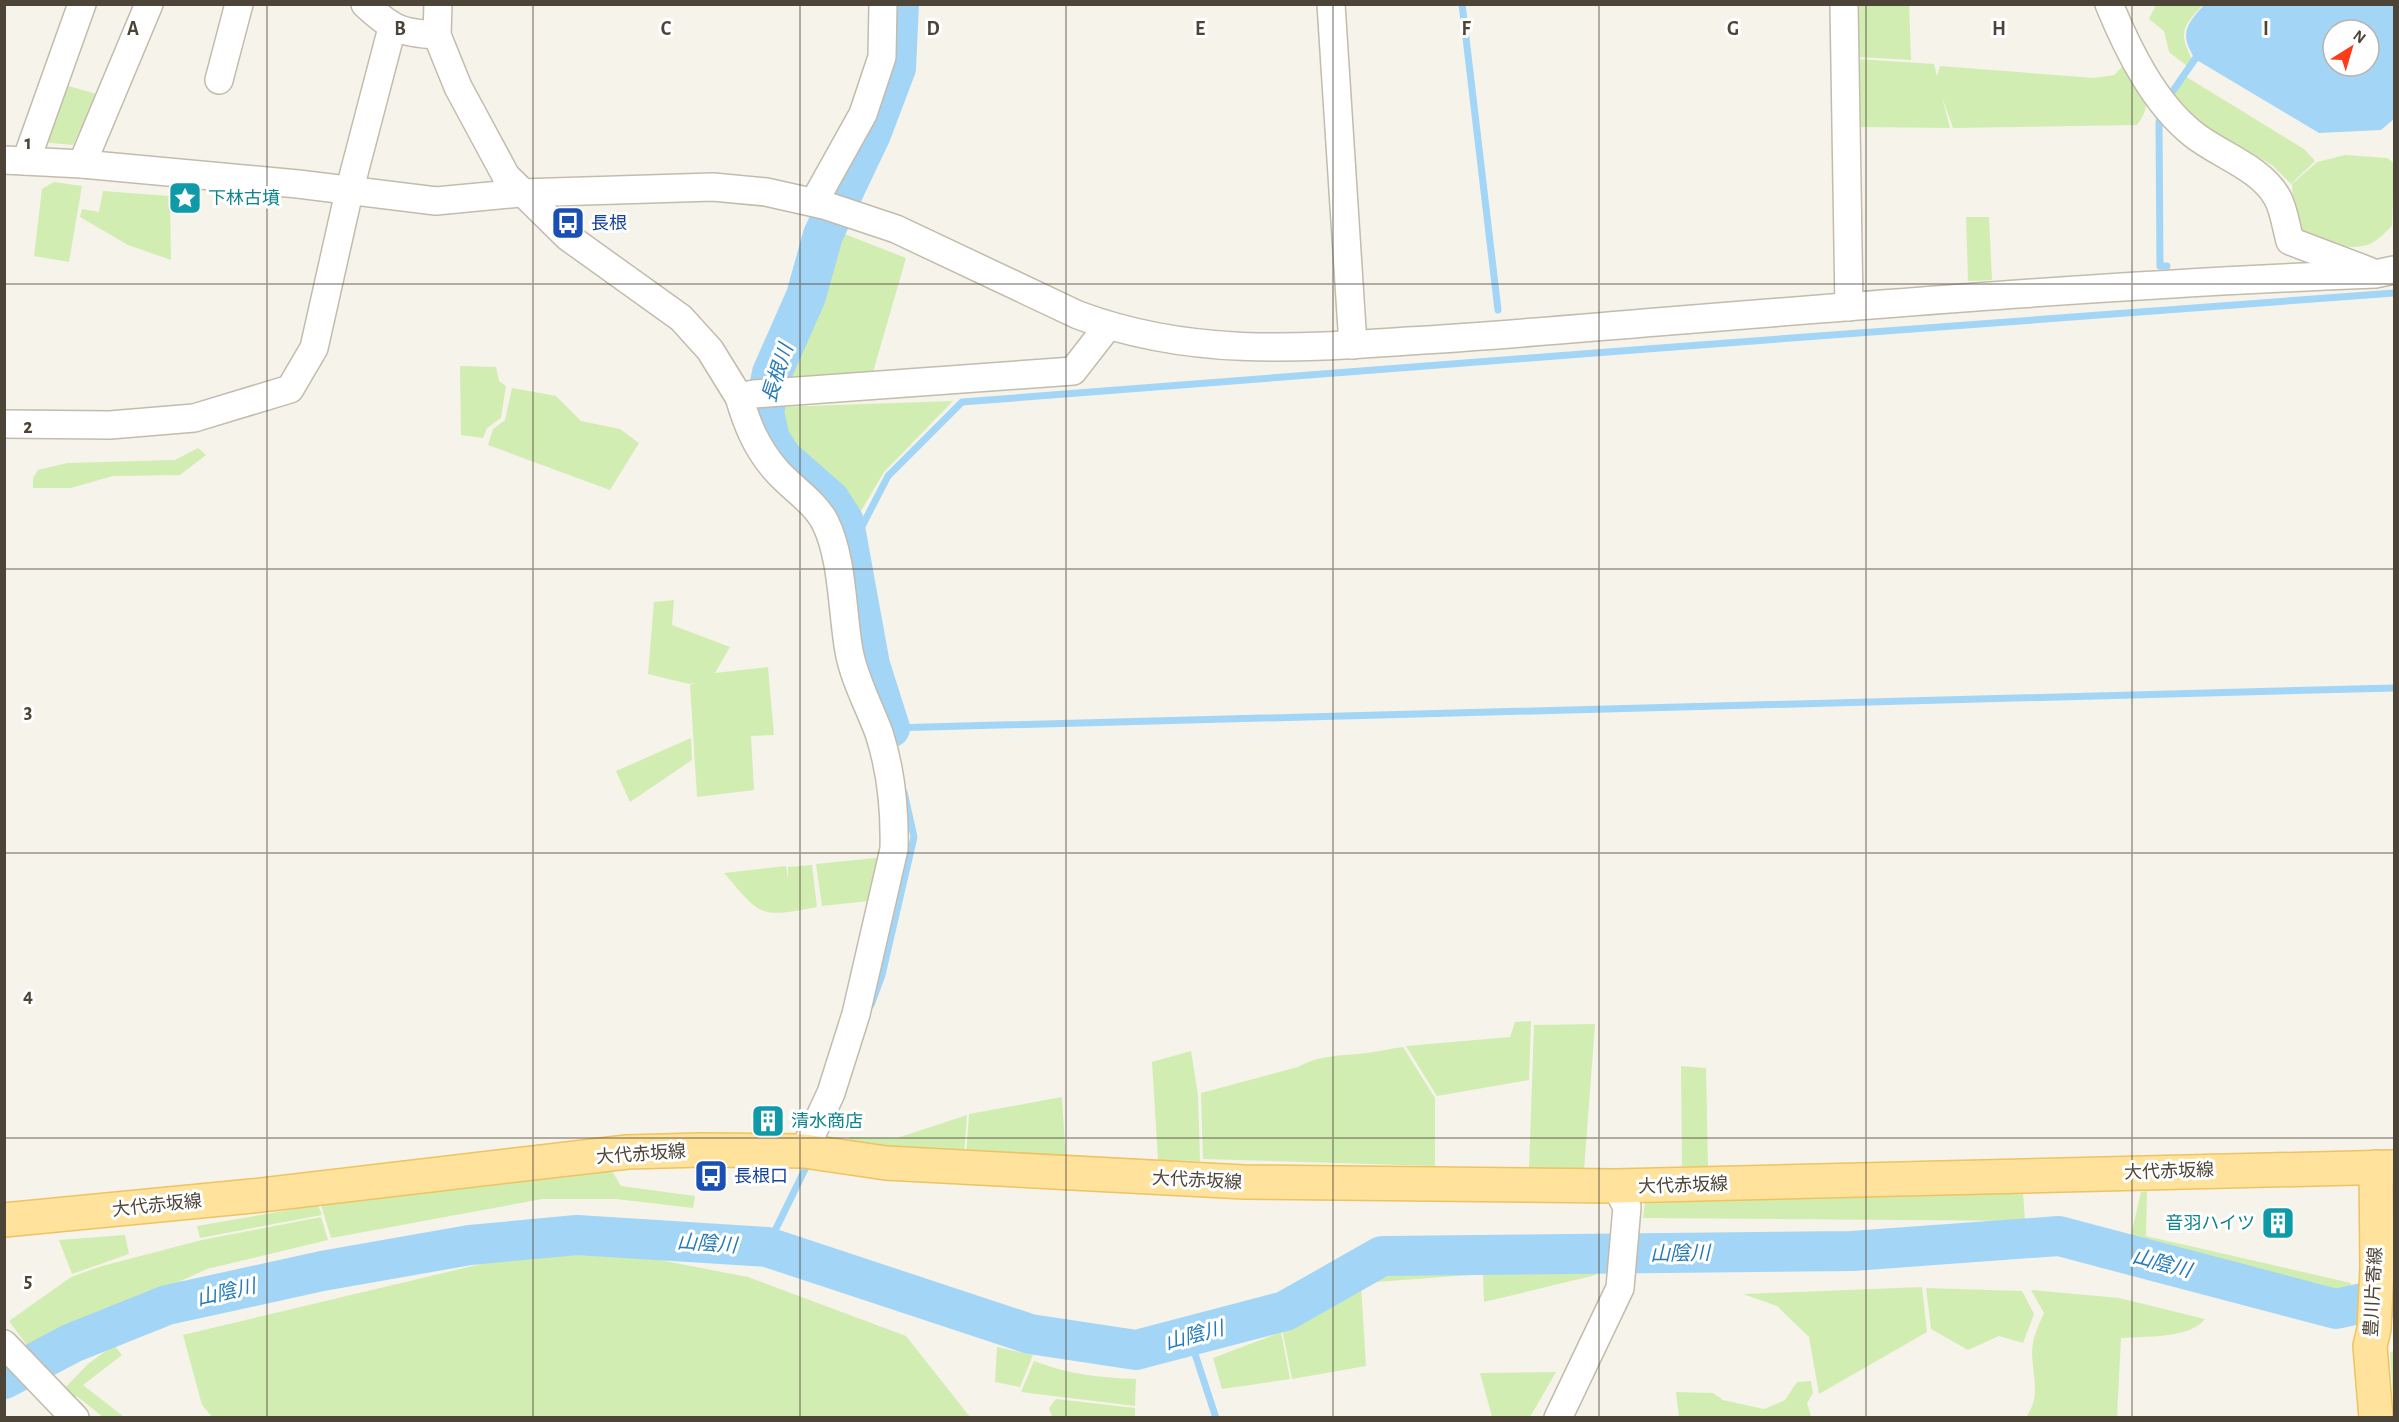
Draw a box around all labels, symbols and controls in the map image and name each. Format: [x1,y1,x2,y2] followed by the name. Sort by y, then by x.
[2321,18,2381,78] north arrow
[127,19,139,39] text: A
[394,19,406,39] text: B
[661,19,672,39] text: C
[926,19,940,39] text: D
[1195,19,1205,39] text: E
[1461,19,1471,39] text: F
[1727,19,1739,39] text: G
[1992,19,2006,39] text: H
[2263,19,2269,39] text: I
[2350,27,2369,47] text: N
[24,133,32,153] text: 1
[167,180,203,216] place icon: 下林古墳
[208,189,280,208] place label: 下林古墳
[550,205,586,241] bus stop icon: 長根
[591,214,627,233] place label: 長根
[758,339,797,405] water label: 長根川
[23,417,33,437] text: 2
[24,702,32,722] text: 3
[23,986,33,1006] text: 4
[750,1103,786,1139] building icon: 清水商店
[791,1112,863,1131] place label: 清水商店
[595,1141,687,1167] street label: 大代赤坂線
[693,1158,729,1194] bus stop icon: 長根口
[2124,1159,2214,1183] street label: 大代赤坂線
[734,1167,788,1186] place label: 長根口
[1152,1168,1242,1192] street label: 大代赤坂線
[1638,1173,1728,1197] street label: 大代赤坂線
[111,1190,203,1220] street label: 大代赤坂線
[2260,1205,2296,1241] building icon: 音羽ハイツ
[2165,1214,2255,1233] place label: 音羽ハイツ
[676,1231,740,1256] water label: 山陰川
[1650,1242,1712,1265] water label: 山陰川
[2130,1246,2195,1282] water label: 山陰川
[2361,1247,2385,1337] street label: 豊川片寄線
[24,1271,32,1291] text: 5
[195,1275,260,1309] water label: 山陰川
[1162,1317,1228,1353] water label: 山陰川

